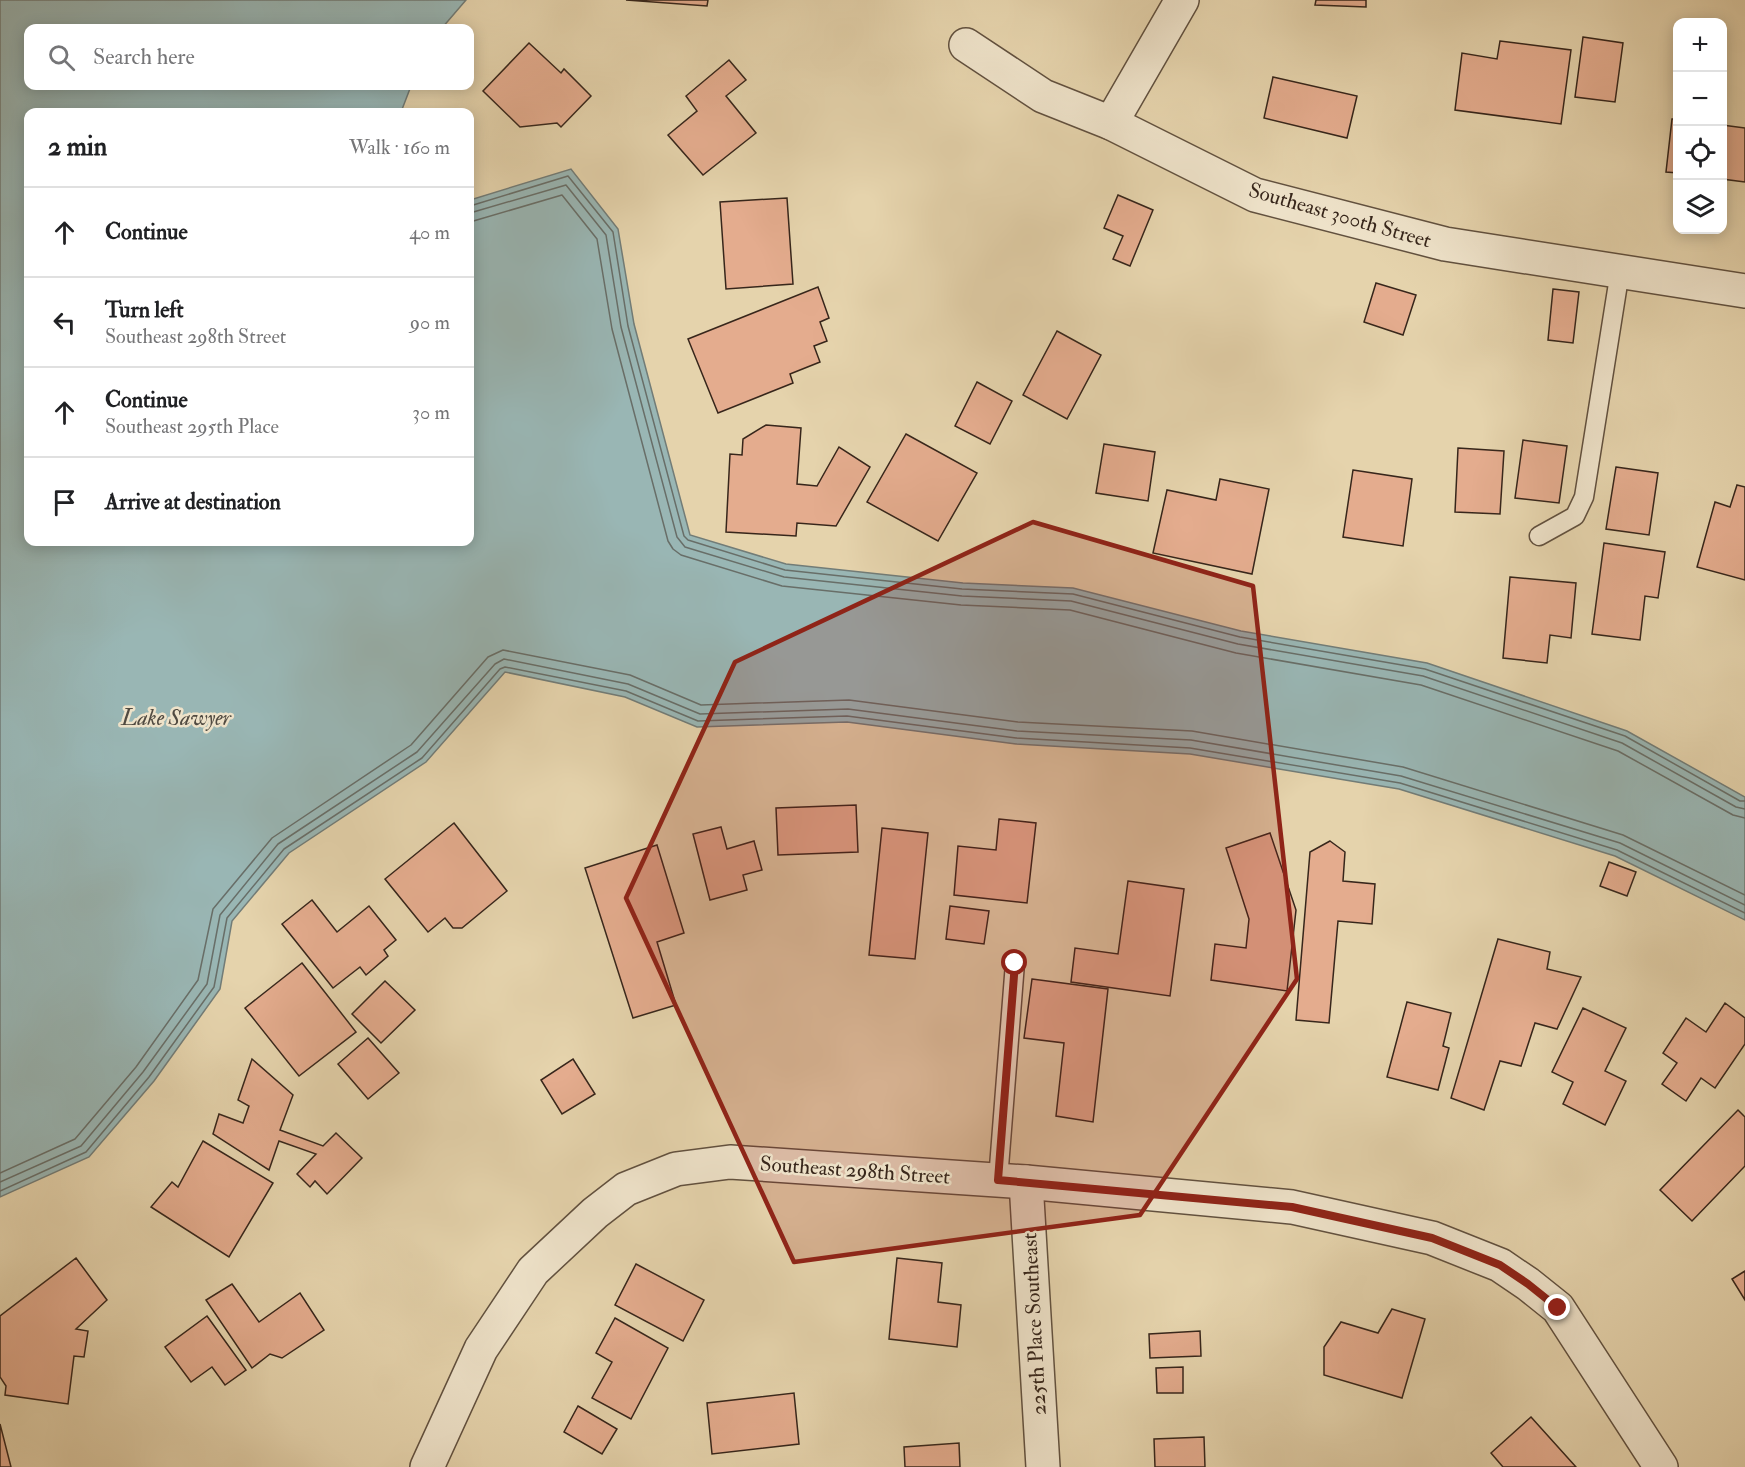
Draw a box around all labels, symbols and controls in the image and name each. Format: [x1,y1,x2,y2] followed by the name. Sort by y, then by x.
[1673,18,1727,234] map controls
[1673,18,1727,72] button: +
[24,24,474,90] search box
[45,41,78,74] icon: search
[93,43,195,71] text: Search here
[1673,72,1727,126] button: −
[1673,126,1727,180] button: locate
[48,131,107,163] text: 2 min
[349,135,450,160] text: Walk · 160 m
[1245,176,1434,255] street label: Southeast 300th Street
[1673,180,1727,234] button: layers
[48,216,81,249] icon: ahead
[105,218,188,246] text: Continue
[409,220,450,245] text: 40 m
[105,296,184,324] text: Turn left
[48,306,81,339] icon: left
[410,310,450,335] text: 90 m
[105,324,286,349] text: Southeast 298th Street
[105,386,188,414] text: Continue
[48,396,81,429] icon: ahead
[412,400,450,425] text: 30 m
[105,414,279,439] text: Southeast 295th Place
[48,486,81,519] icon: arrive
[105,488,281,516] text: Arrive at destination
[120,704,233,732] water label: Lake Sawyer
[1001,949,1027,975] route start
[759,1150,951,1191] street label: Southeast 298th Street
[1016,1232,1053,1416] street label: 225th Place Southeast
[1544,1294,1570,1320] route end

